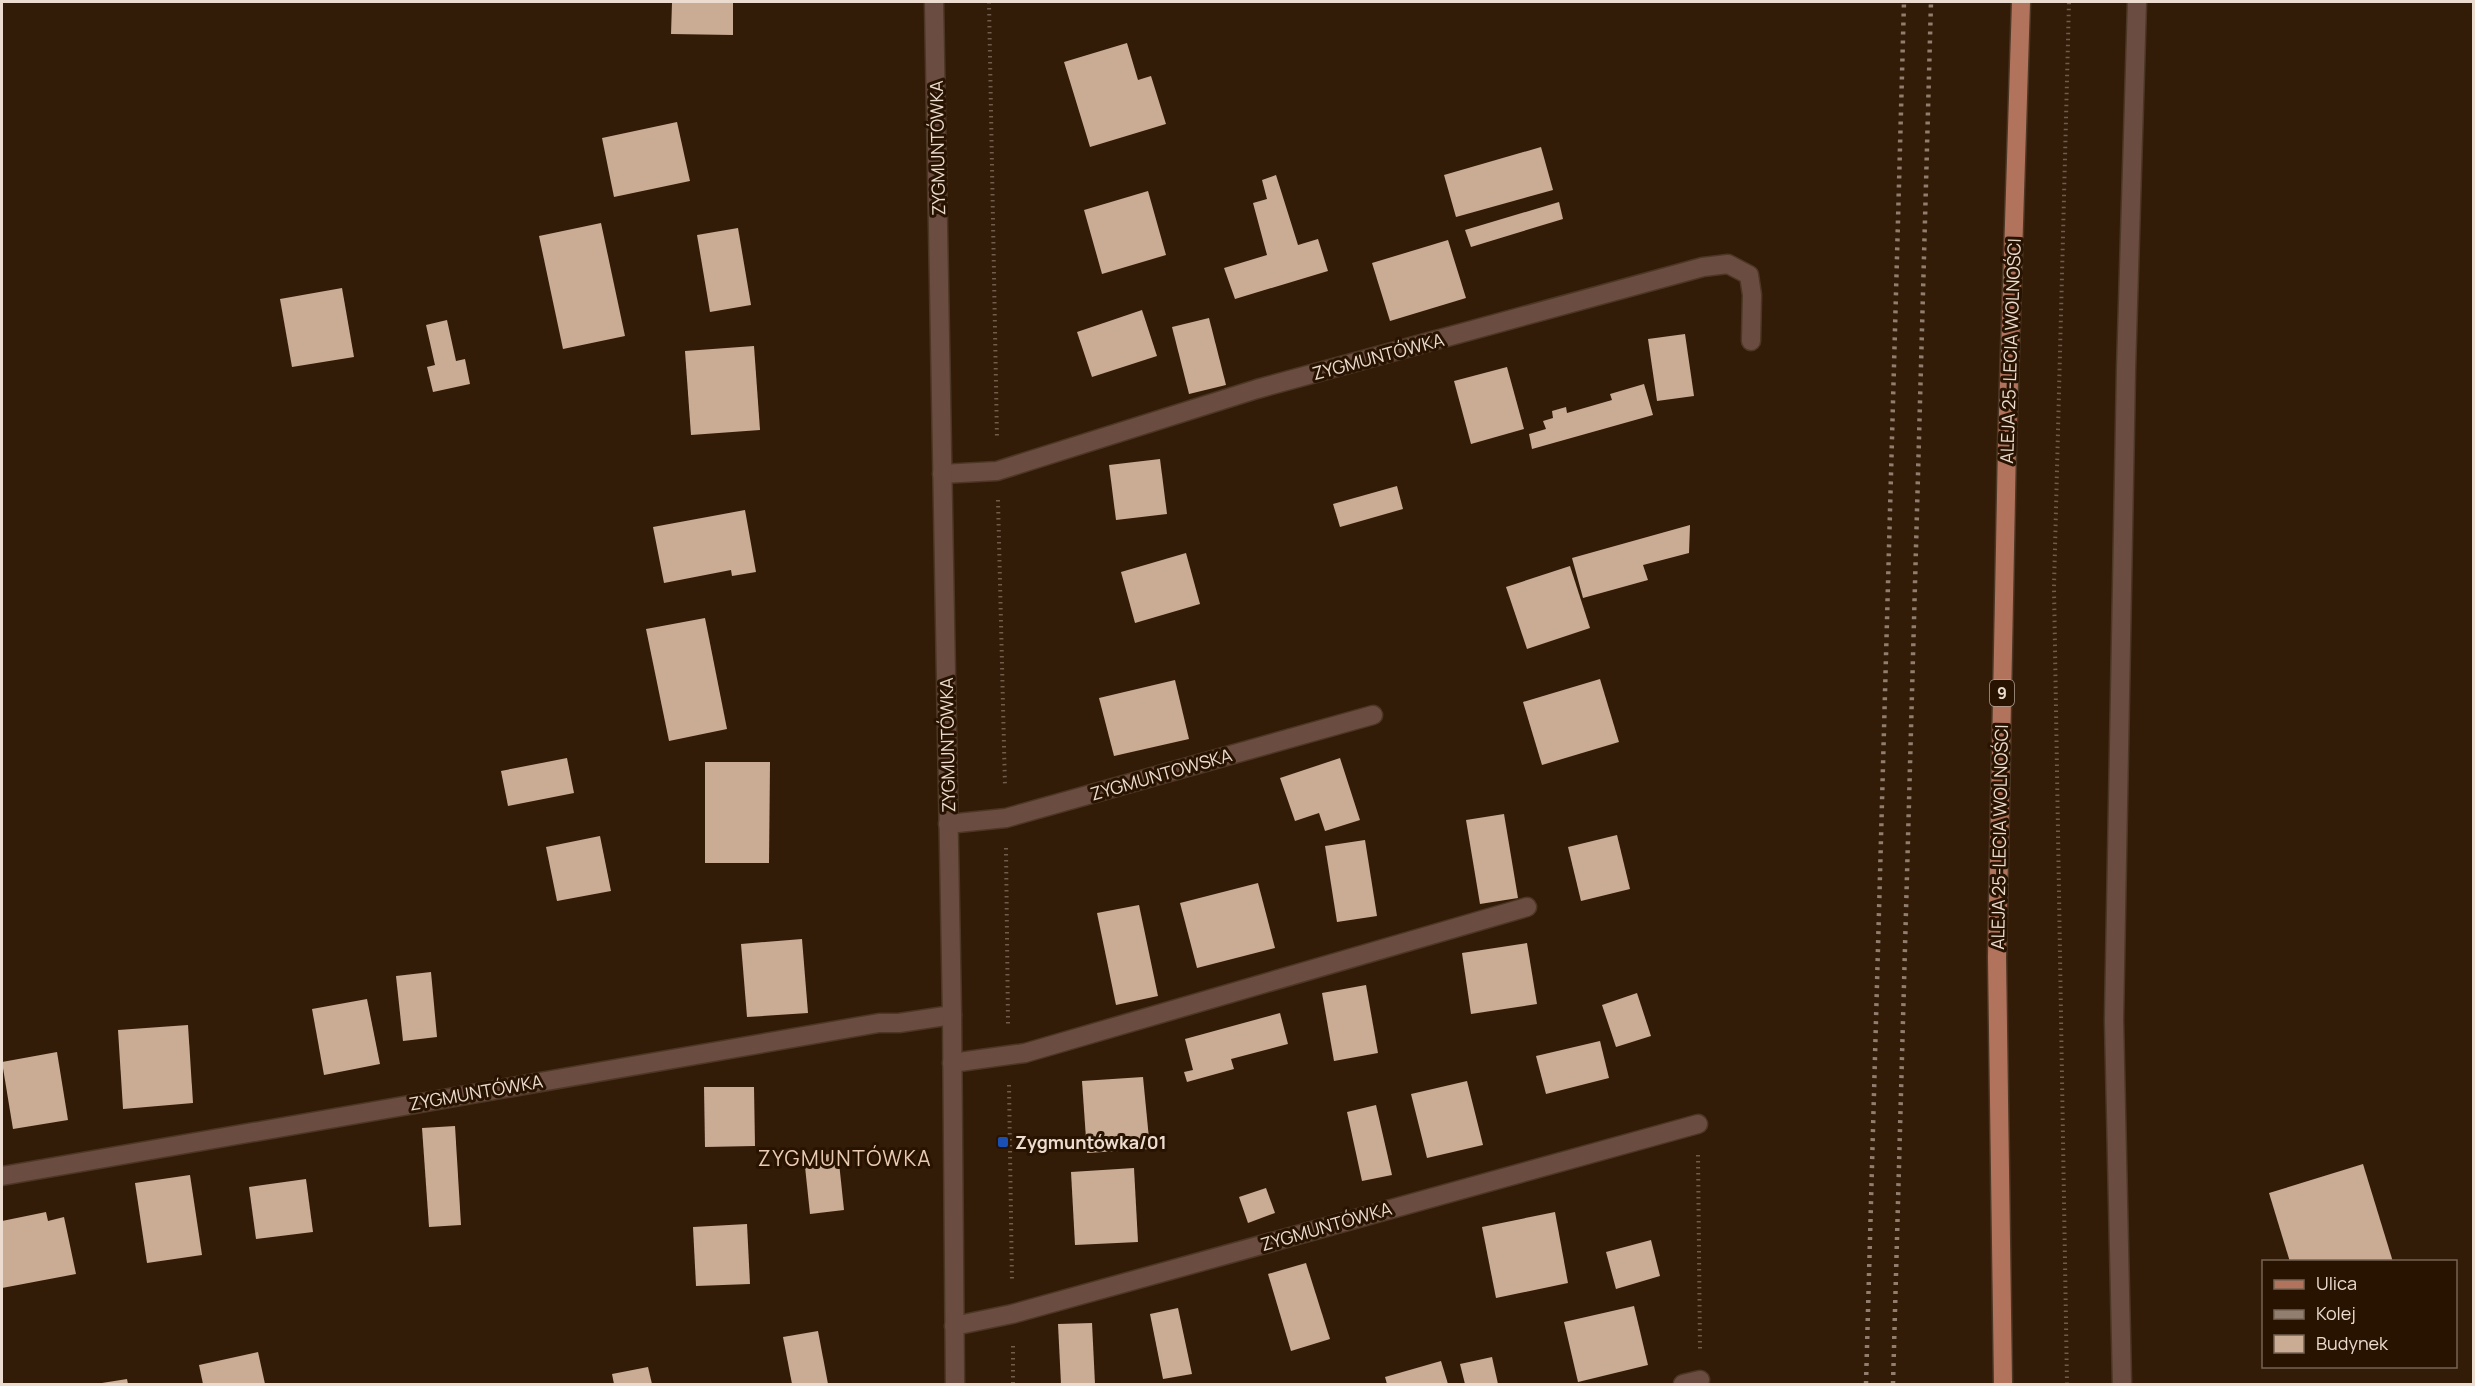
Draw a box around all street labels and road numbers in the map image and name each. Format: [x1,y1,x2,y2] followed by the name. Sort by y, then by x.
[924,80,950,216] street label: ZYGMUNTÓWKA
[1994,238,2026,464] street label: ALEJA 25-LECIA WOLNOŚCI
[1310,327,1447,385] street label: ZYGMUNTÓWKA
[934,677,960,813] street label: ZYGMUNTÓWKA
[1990,680,2014,706] road number: 9
[1985,724,2013,950] street label: ALEJA 25-LECIA WOLNOŚCI
[1088,742,1235,806] street label: ZYGMUNTOWSKA
[407,1068,545,1116] street label: ZYGMUNTÓWKA
[1258,1196,1395,1256] street label: ZYGMUNTÓWKA

